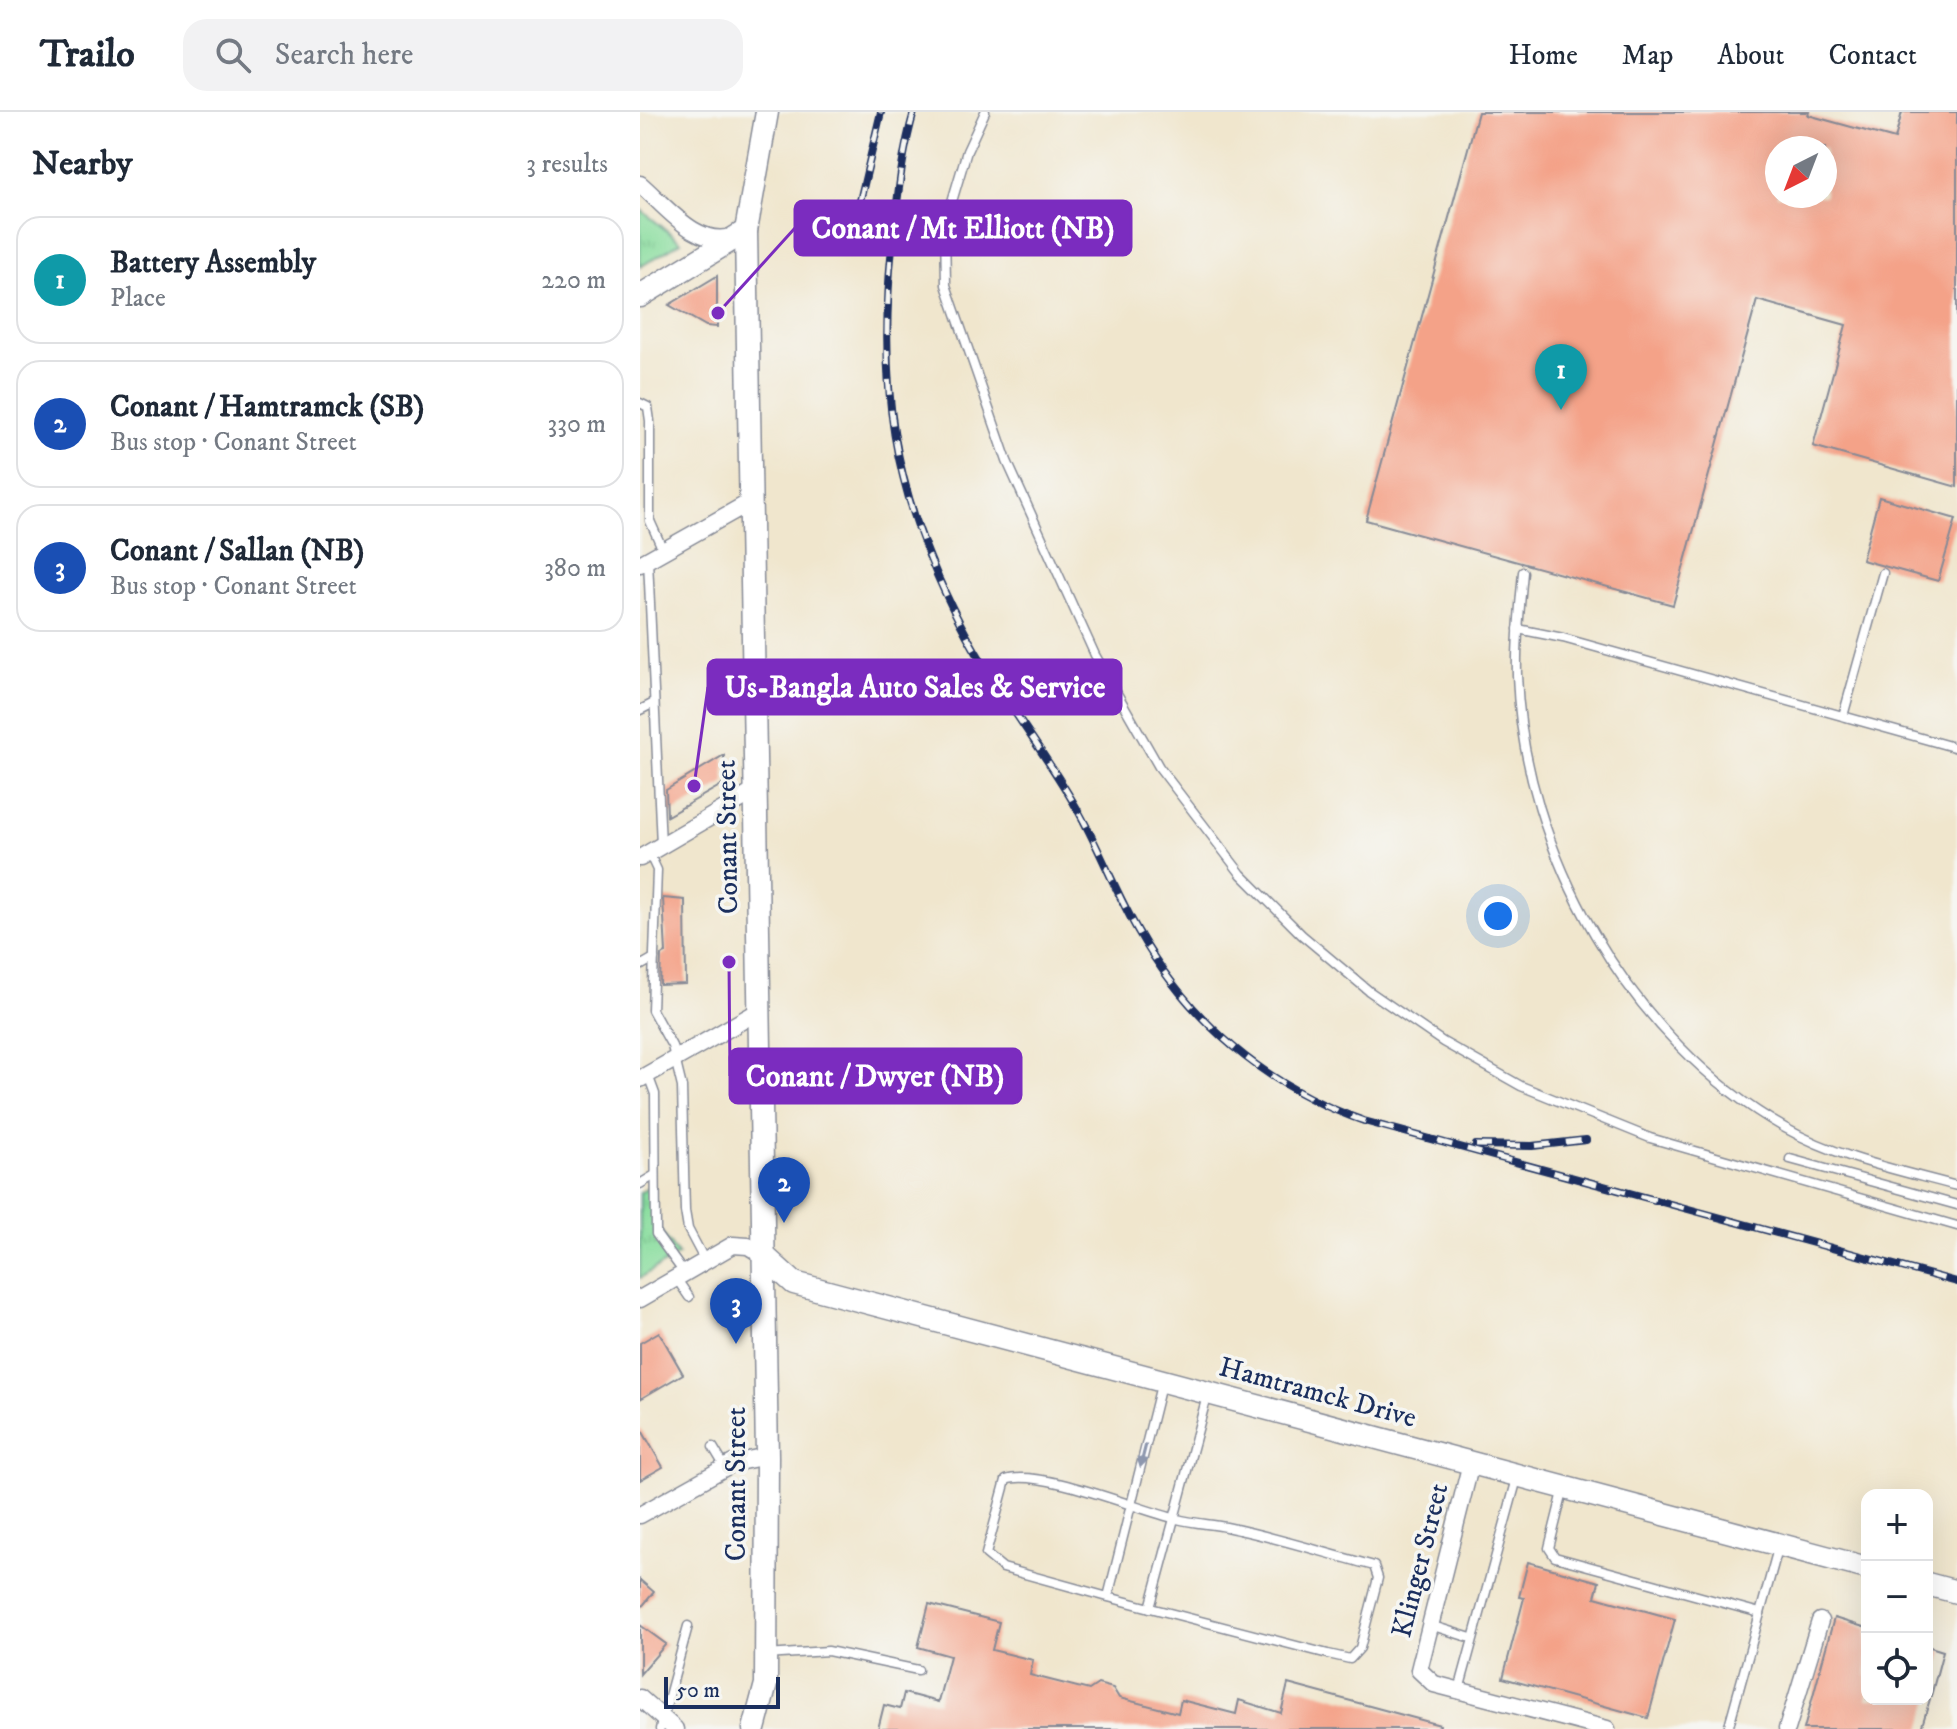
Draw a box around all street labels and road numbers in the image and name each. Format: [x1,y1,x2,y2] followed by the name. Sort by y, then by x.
[709,759,746,914] street label: Conant Street
[1215,1349,1420,1436] street label: Hamtramck Drive
[719,1407,754,1561] street label: Conant Street
[1384,1480,1457,1641] street label: Klinger Street

